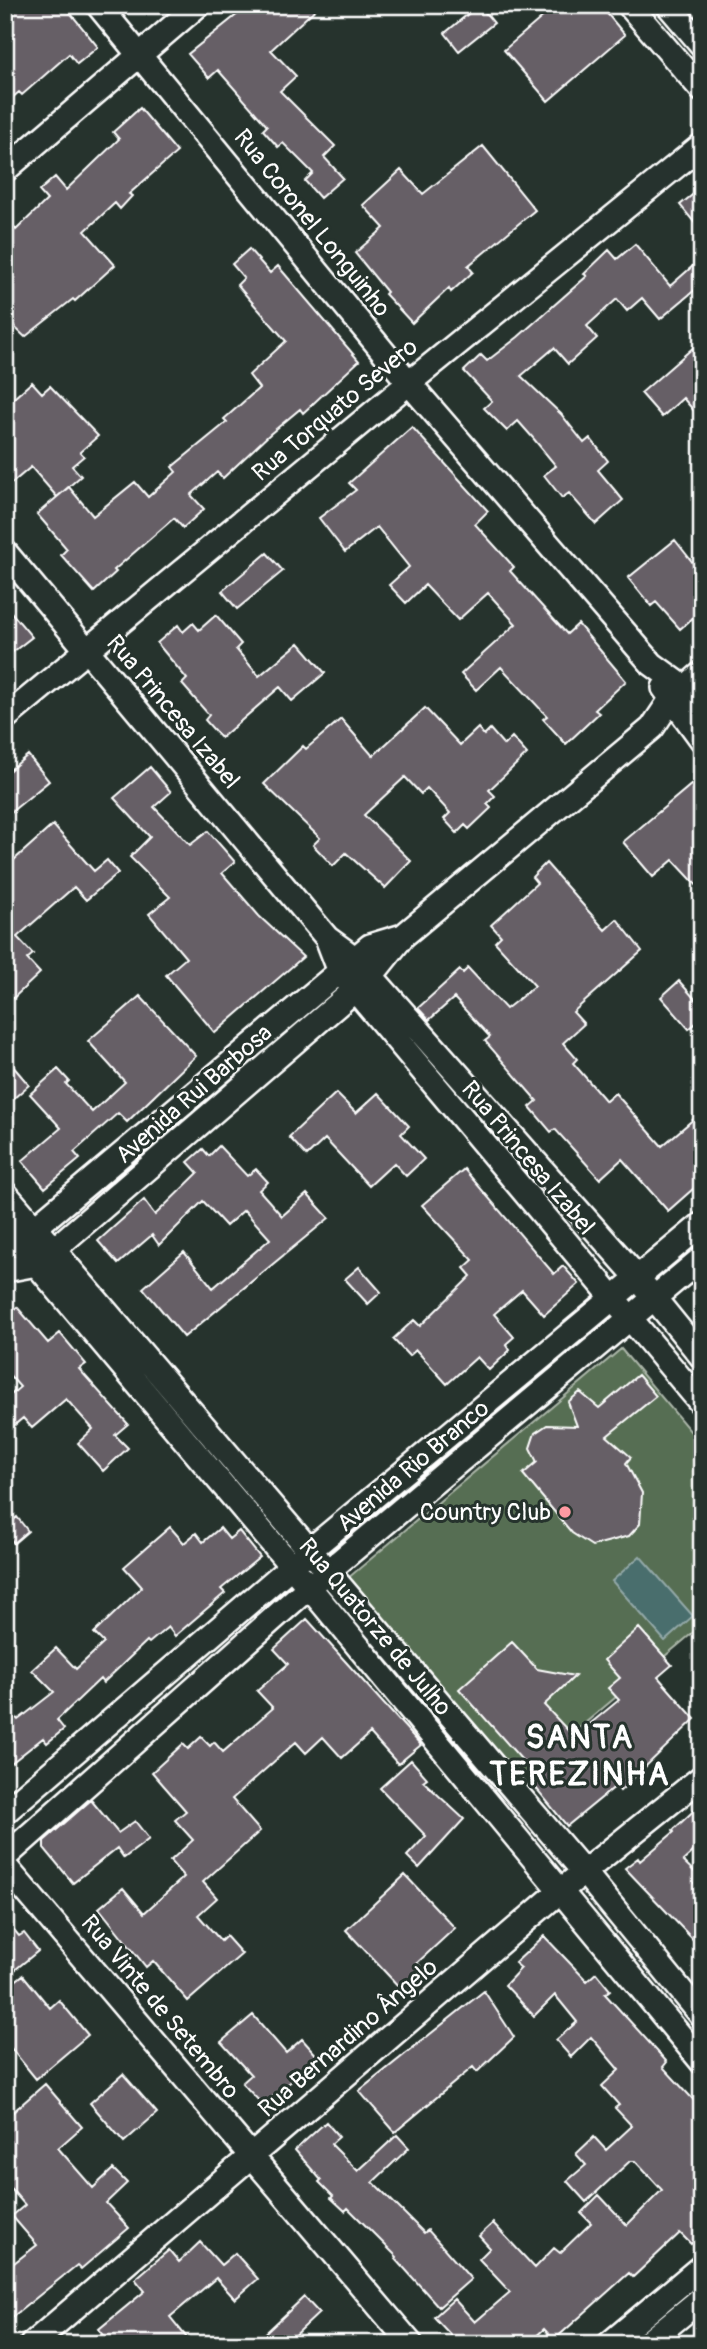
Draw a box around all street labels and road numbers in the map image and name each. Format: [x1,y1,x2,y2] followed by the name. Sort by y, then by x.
[227,123,397,323] street label: Rua Coronel Longuinho
[246,332,424,488] street label: Rua Torquato Severo
[100,629,246,795] street label: Rua Princesa Izabel
[110,1018,278,1170] street label: Avenida Rui Barbosa
[455,1075,601,1241] street label: Rua Princesa Izabel
[331,1394,495,1538] street label: Avenida Rio Branco
[292,1532,458,1722] street label: Rua Quatorze de Julho
[75,1909,245,2105] street label: Rua Vinte de Setembro
[253,1952,444,2124] street label: Rua Bernardino Ângelo

